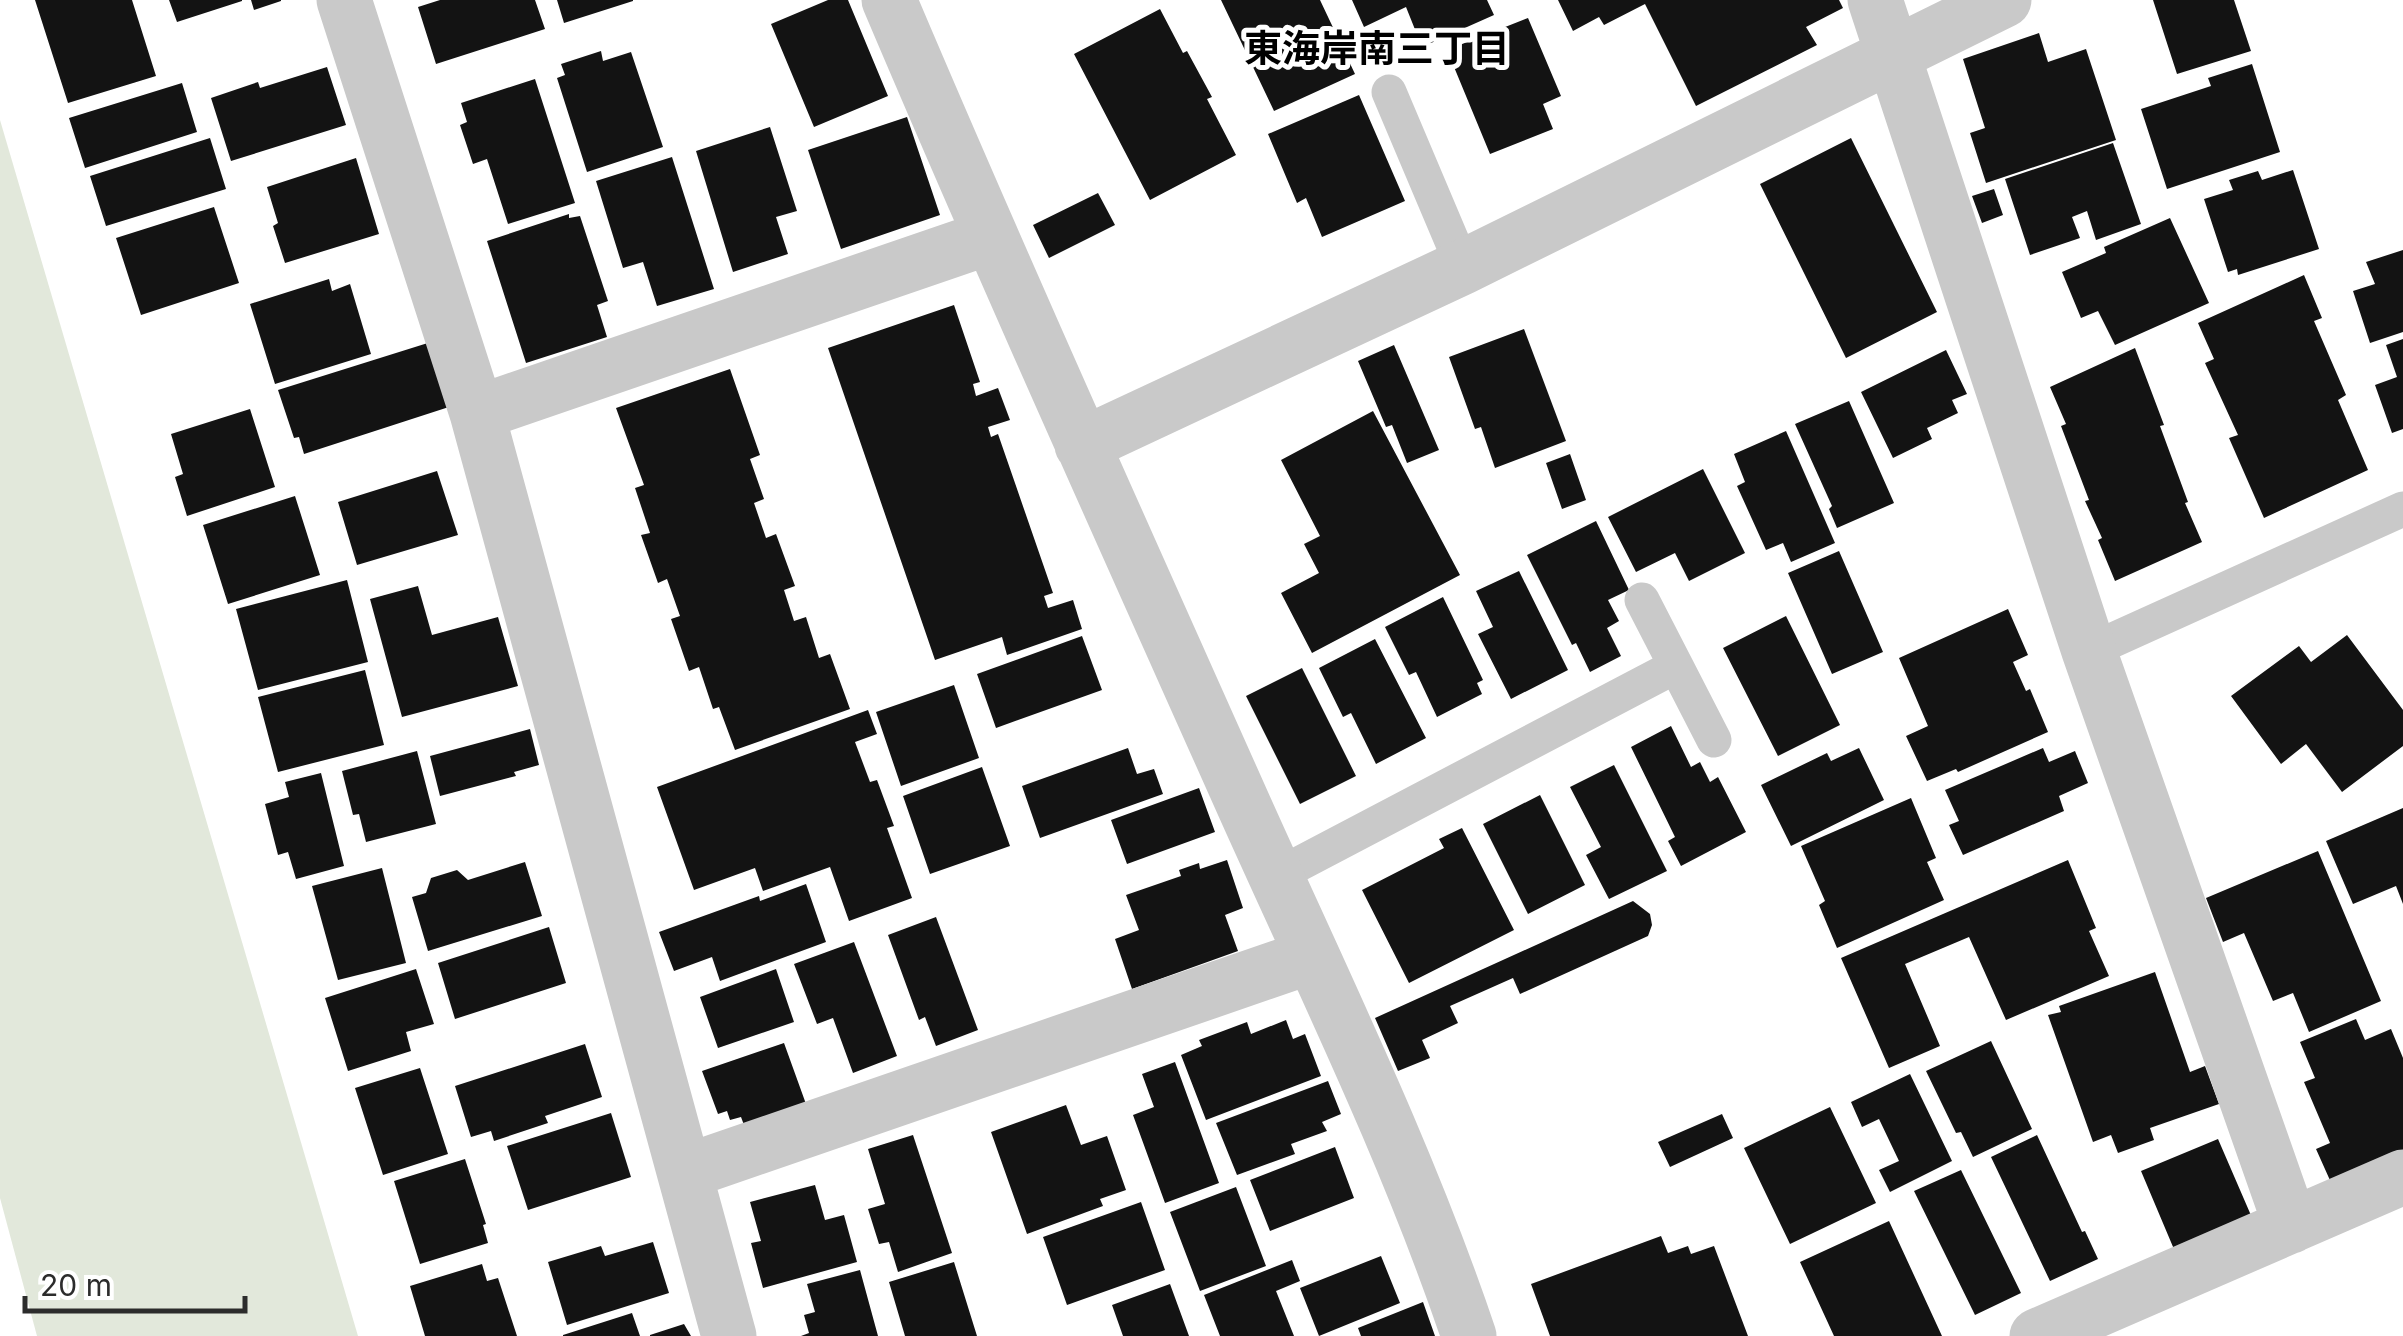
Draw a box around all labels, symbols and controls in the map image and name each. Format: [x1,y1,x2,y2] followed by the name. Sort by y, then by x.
[1244,25,1510,71] district label: 東海岸南三丁目
[25,1251,245,1313] scale bar
[40,1267,112,1303] text: 20 m

